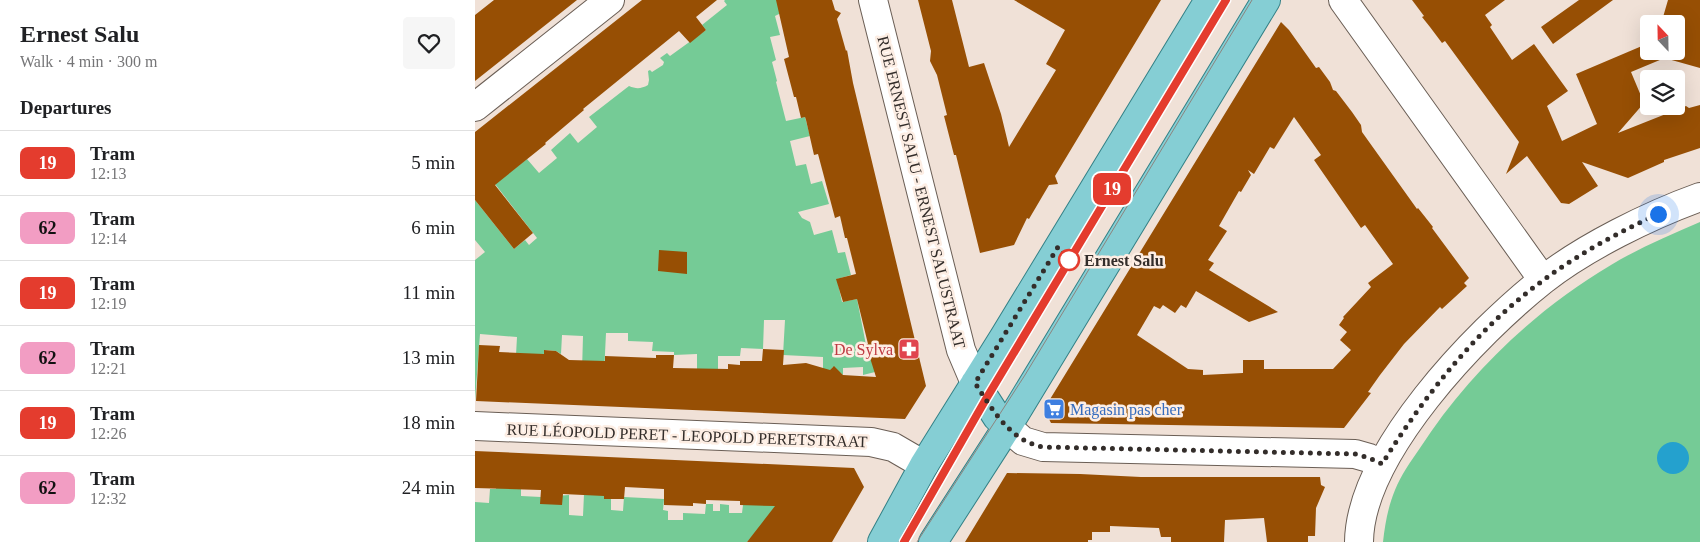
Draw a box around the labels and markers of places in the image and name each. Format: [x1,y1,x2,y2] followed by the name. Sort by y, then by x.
[1058,249,1080,271] marker: Ernest Salu
[1084,252,1164,269] place label: Ernest Salu
[897,337,921,361] pharmacy icon: De Sylva
[834,341,893,359] place label: De Sylva
[1042,397,1066,421] supermarket icon: Magasin pas cher
[1070,401,1183,419] place label: Magasin pas cher

